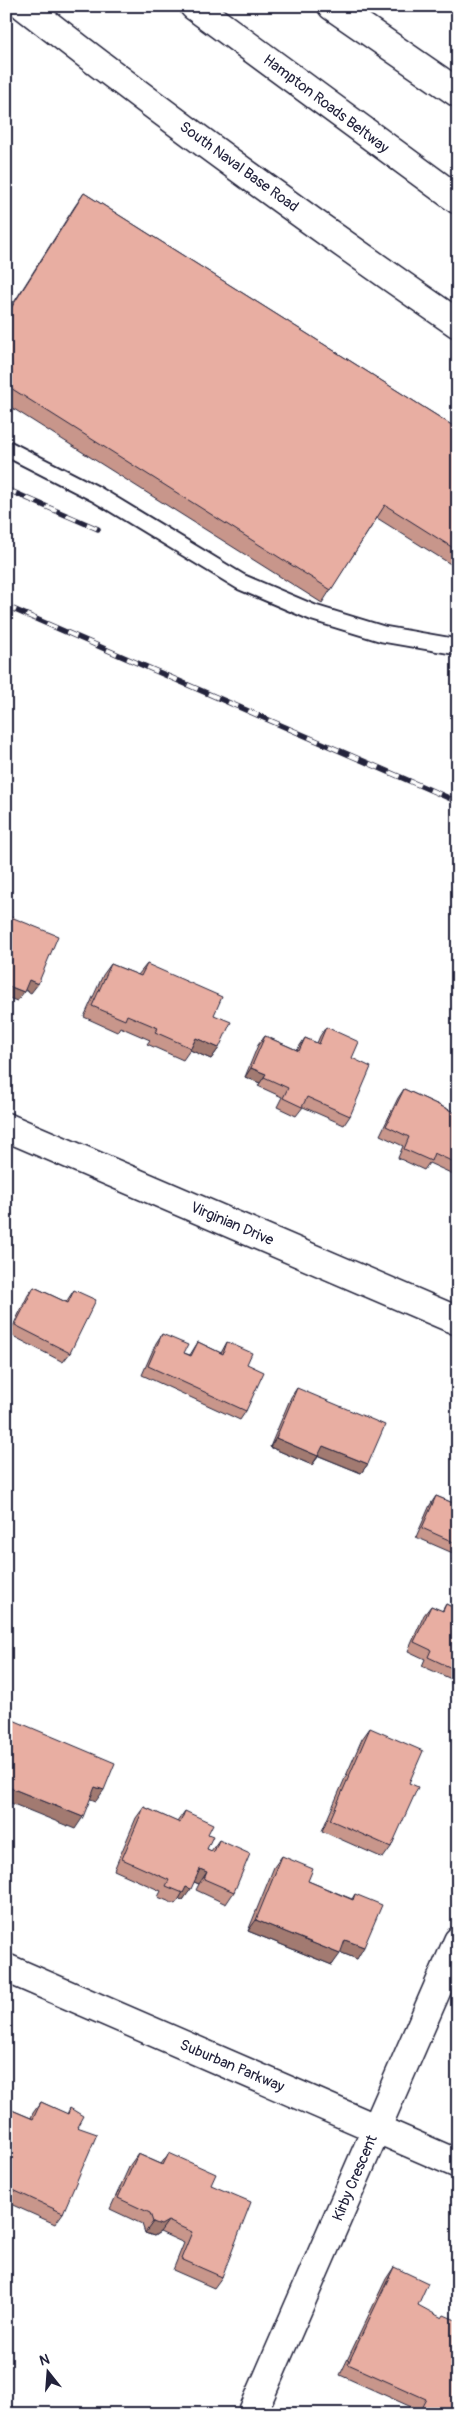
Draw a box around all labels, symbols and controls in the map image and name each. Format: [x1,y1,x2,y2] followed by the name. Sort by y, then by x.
[259,50,393,158] street label: Hampton Roads Beltway
[176,118,302,216] street label: South Naval Base Road
[188,1198,277,1250] street label: Virginian Drive
[177,2035,288,2097] street label: Suburban Parkway
[328,2131,382,2224] street label: Kirby Crescent
[22,2348,72,2398] north arrow
[37,2351,51,2370] text: N

